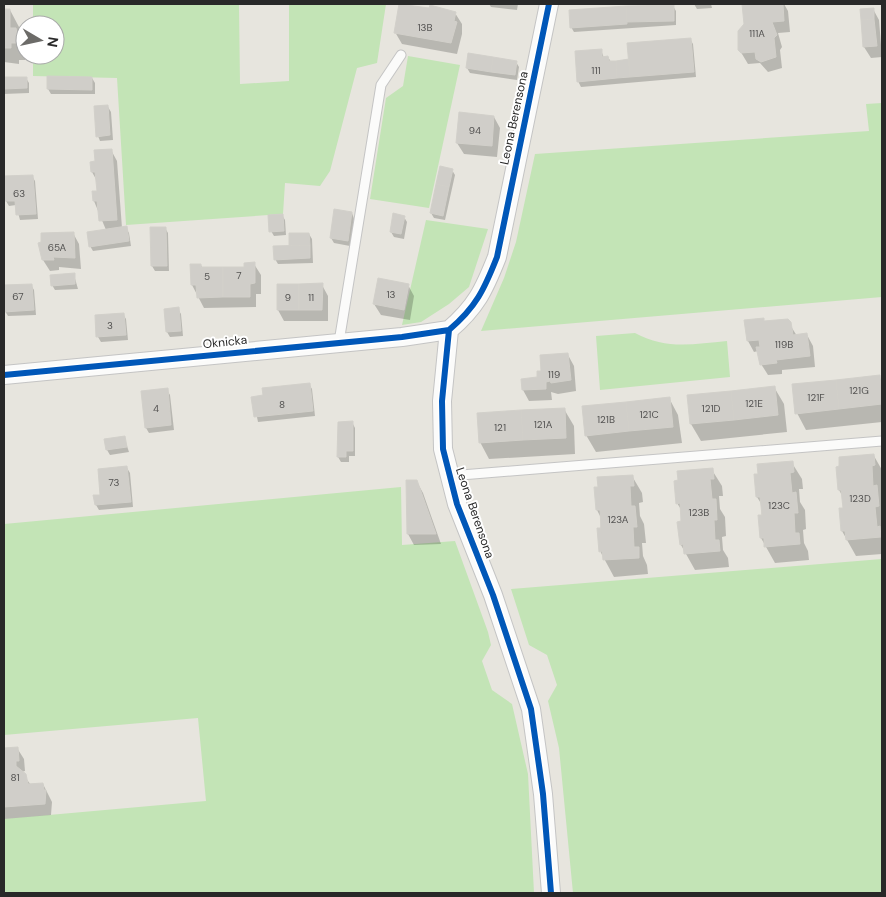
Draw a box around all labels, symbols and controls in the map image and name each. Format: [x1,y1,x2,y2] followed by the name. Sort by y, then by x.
[15,15,65,65] north arrow
[417,21,433,34] house number: 13B
[749,27,765,40] house number: 111A
[43,36,63,48] text: N
[591,64,601,77] house number: 111
[496,70,532,166] street label: Leona Berensona
[469,124,481,137] house number: 94
[13,187,25,200] house number: 63
[48,241,67,254] house number: 65A
[236,269,242,282] house number: 7
[204,270,210,283] house number: 5
[386,288,396,301] house number: 13
[12,290,24,303] house number: 67
[285,291,291,304] house number: 9
[308,291,314,304] house number: 11
[107,319,113,332] house number: 3
[202,332,248,352] street label: Oknicka
[775,338,793,351] house number: 119B
[548,368,560,381] house number: 119
[849,384,869,397] house number: 121G
[807,391,825,404] house number: 121F
[745,397,763,410] house number: 121E
[279,398,285,411] house number: 8
[153,402,159,415] house number: 4
[702,402,721,415] house number: 121D
[639,408,659,421] house number: 121C
[597,413,615,426] house number: 121B
[534,418,553,431] house number: 121A
[494,421,506,434] house number: 121
[452,465,498,561] street label: Leona Berensona
[109,476,120,489] house number: 73
[849,492,871,505] house number: 123D
[768,499,790,512] house number: 123C
[689,506,709,519] house number: 123B
[607,513,629,526] house number: 123A
[11,771,20,784] house number: 81

